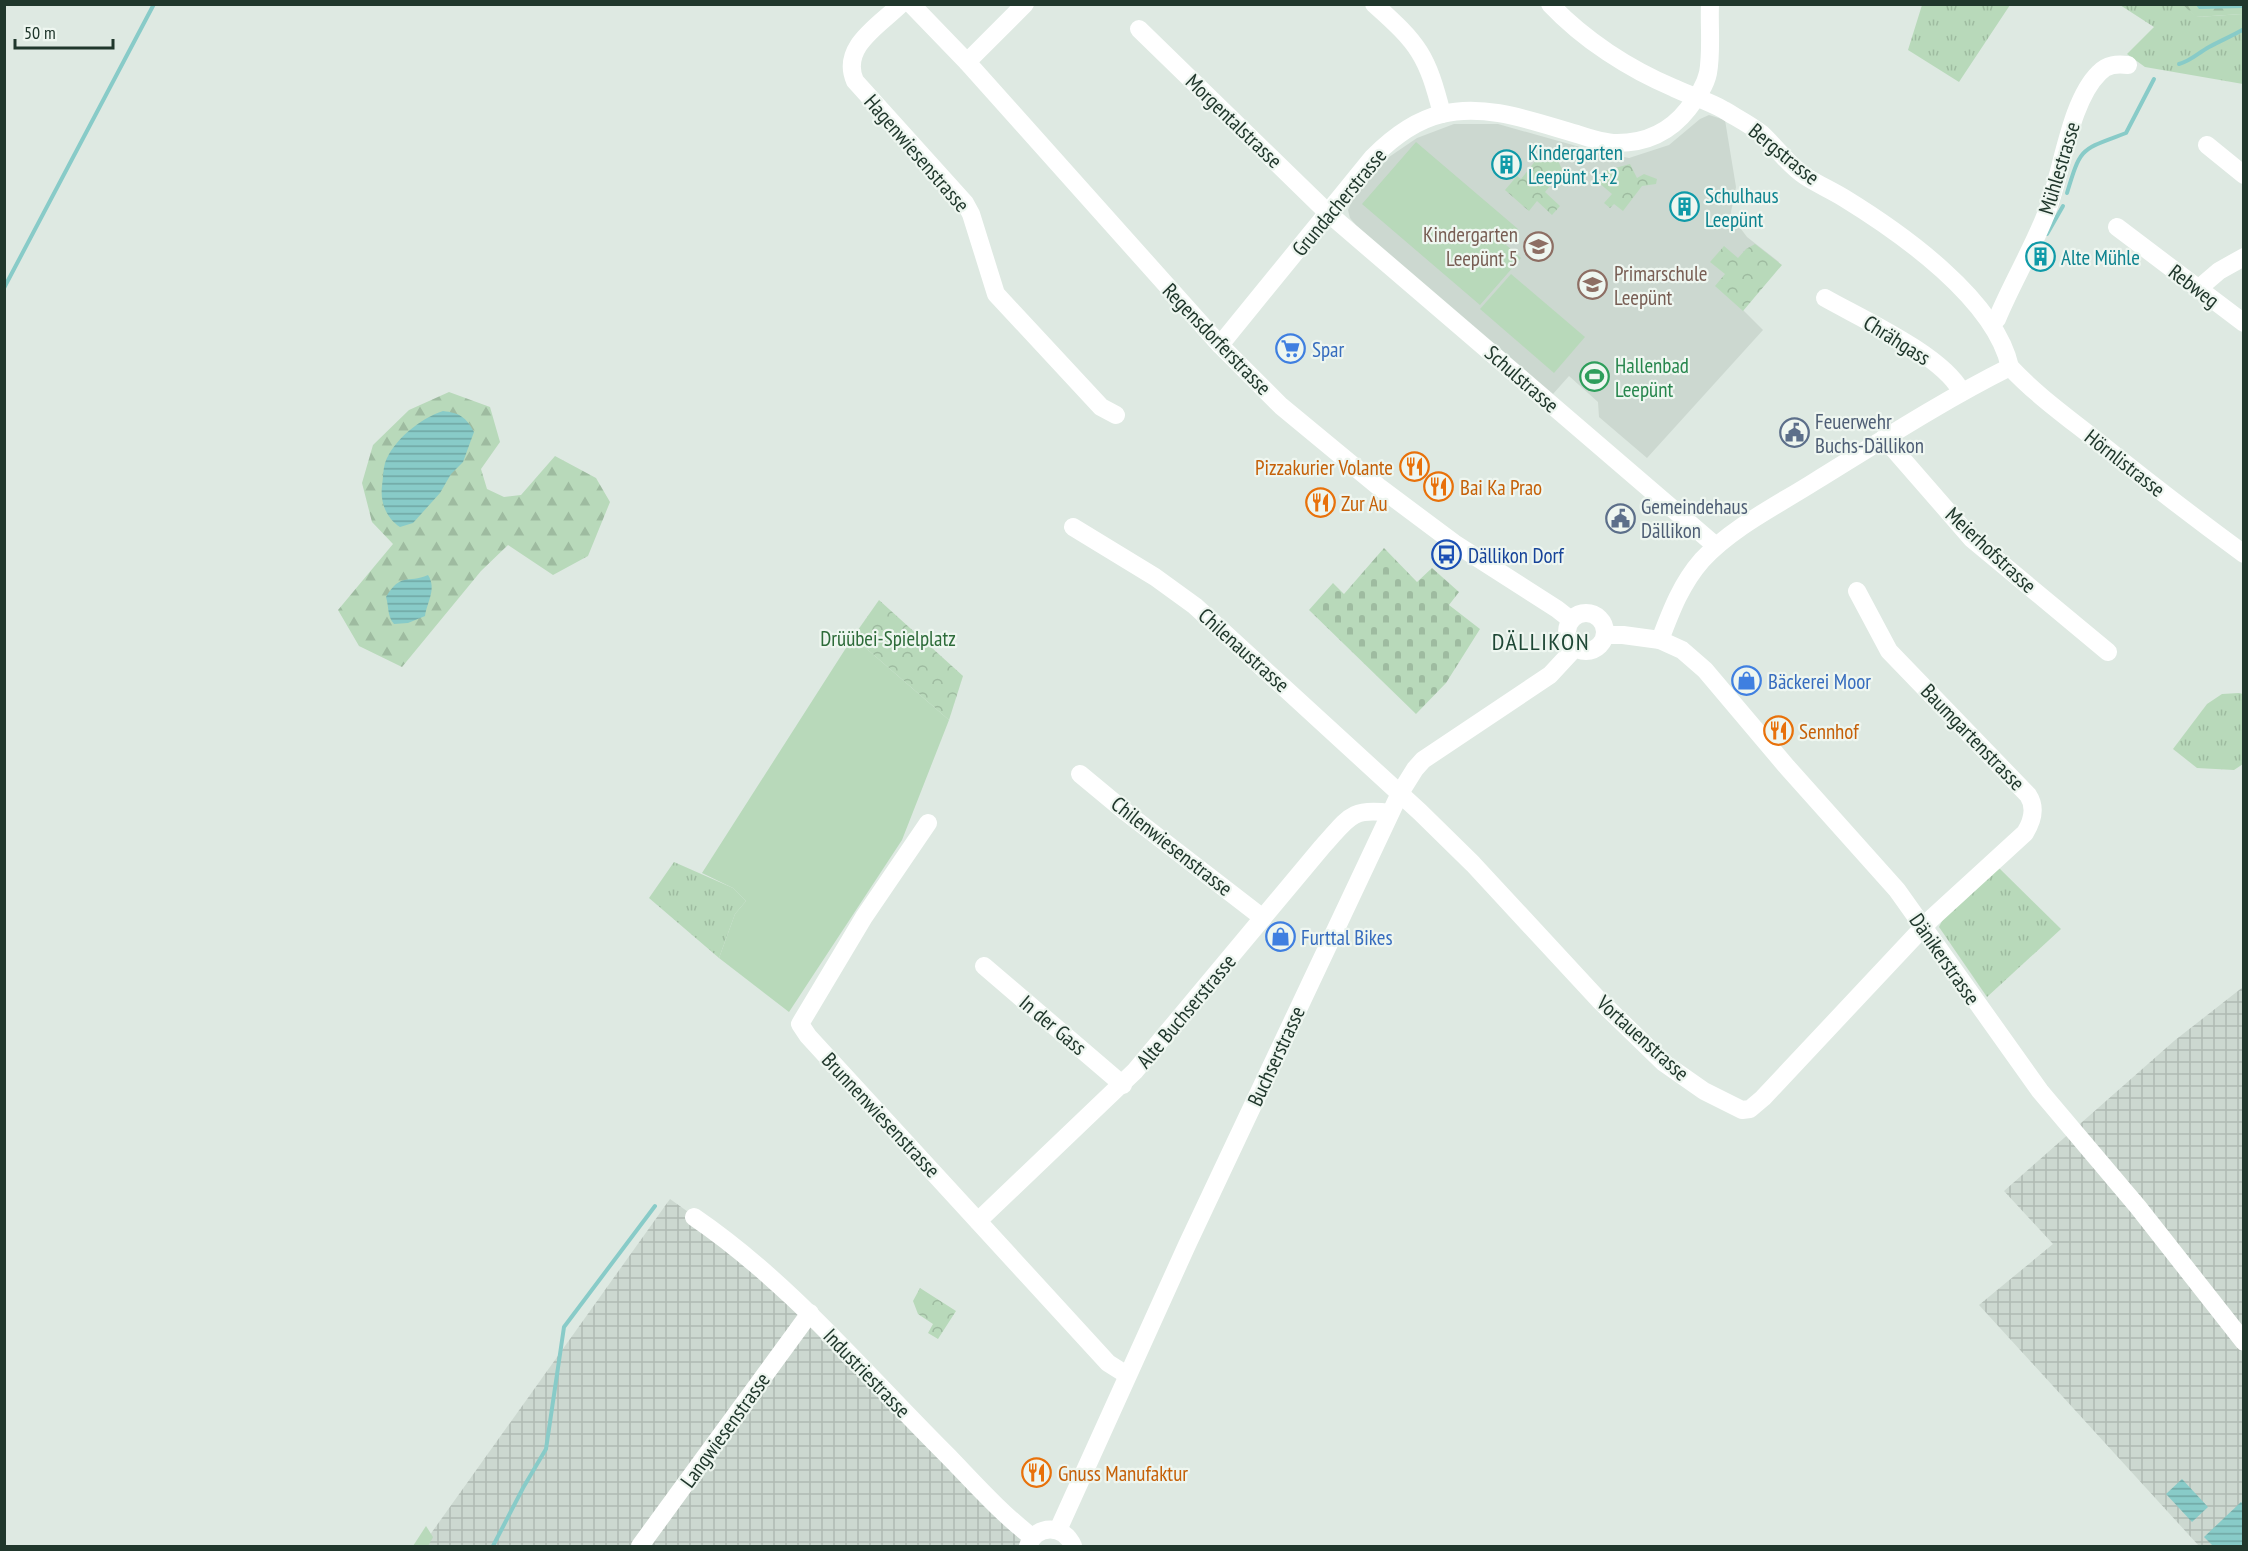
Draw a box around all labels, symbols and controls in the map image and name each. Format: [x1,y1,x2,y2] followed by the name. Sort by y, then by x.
[15,12,112,50] scale bar
[24,21,56,44] text: 50 m
[1180,68,1288,174] street label: Morgentalstrasse
[859,89,975,217] street label: Hagenwiesenstrasse
[1743,117,1825,191] street label: Bergstrasse
[2032,119,2086,217] street label: Mühlestrasse
[1528,139,1623,190] place label: Kindergarten Leepünt 1+2
[1286,142,1392,262] street label: Grundacherstrasse
[1491,148,1523,180] building icon: Kindergarten Leepünt 1+2
[1705,182,1779,233] place label: Schulhaus Leepünt
[1668,191,1700,223] building icon: Schulhaus Leepünt
[1423,221,1518,272] place label: Kindergarten Leepünt 5
[1523,230,1555,262] school or university icon: Kindergarten Leepünt 5
[2024,241,2056,273] building icon: Alte Mühle
[2061,244,2140,271] place label: Alte Mühle
[2163,258,2225,314] street label: Rebweg
[1614,260,1708,311] place label: Primarschule Leepünt
[1577,269,1609,301] school or university icon: Primarschule Leepünt
[1157,277,1277,401] street label: Regensdorferstrasse
[1859,309,1935,371] street label: Chrähgass
[1275,333,1307,365] supermarket icon: Spar
[1312,336,1345,363] place label: Spar
[1479,339,1565,419] street label: Schulstrasse
[1615,352,1689,403] place label: Hallenbad Leepünt
[1578,361,1610,393] sports icon: Hallenbad Leepünt
[1815,408,1924,459] place label: Feuerwehr Buchs-Dällikon
[1778,417,1810,449] public building icon: Feuerwehr Buchs-Dällikon
[2079,423,2171,503] street label: Hörnlistrasse
[1398,451,1430,483] restaurant icon: Pizzakurier Volante
[1255,454,1393,481] place label: Pizzakurier Volante
[1423,471,1455,503] restaurant icon: Bai Ka Prao
[1460,474,1542,501] place label: Bai Ka Prao
[1304,487,1336,519] restaurant icon: Zur Au
[1341,490,1388,517] place label: Zur Au
[1641,493,1748,544] place label: Gemeindehaus Dällikon
[1940,501,2042,599] street label: Meierhofstrasse
[1604,502,1636,534] public building icon: Gemeindehaus Dällikon
[1431,539,1463,571] bus stop icon: Dällikon Dorf
[1468,542,1564,569] place label: Dällikon Dorf
[1193,602,1295,698] street label: Chilenaustrasse
[820,625,956,652] park label: Drüübei-Spielplatz
[1492,626,1590,657] district label: DÄLLIKON
[1731,665,1763,697] shop icon: Bäckerei Moor
[1768,668,1871,695] place label: Bäckerei Moor
[1915,678,2031,796] street label: Baumgartenstrasse
[1762,715,1794,747] restaurant icon: Sennhof
[1799,718,1859,745] place label: Sennhof
[1106,790,1238,902] street label: Chilenwiesenstrasse
[1904,908,1986,1010] street label: Dänikerstrasse
[1264,921,1296,953] shop icon: Furttal Bikes
[1301,924,1393,951] place label: Furttal Bikes
[1130,948,1242,1074] street label: Alte Buchserstrasse
[1014,989,1092,1061] street label: In der Gass
[1590,989,1695,1087] street label: Vortauenstrasse
[1241,1002,1311,1110] street label: Buchserstrasse
[816,1047,946,1183] street label: Brunnenwiesenstrasse
[818,1323,916,1423] street label: Industriestrasse
[674,1367,776,1493] street label: Langwiesenstrasse
[1021,1457,1053,1489] restaurant icon: Gnuss Manufaktur
[1058,1460,1188,1487] place label: Gnuss Manufaktur

